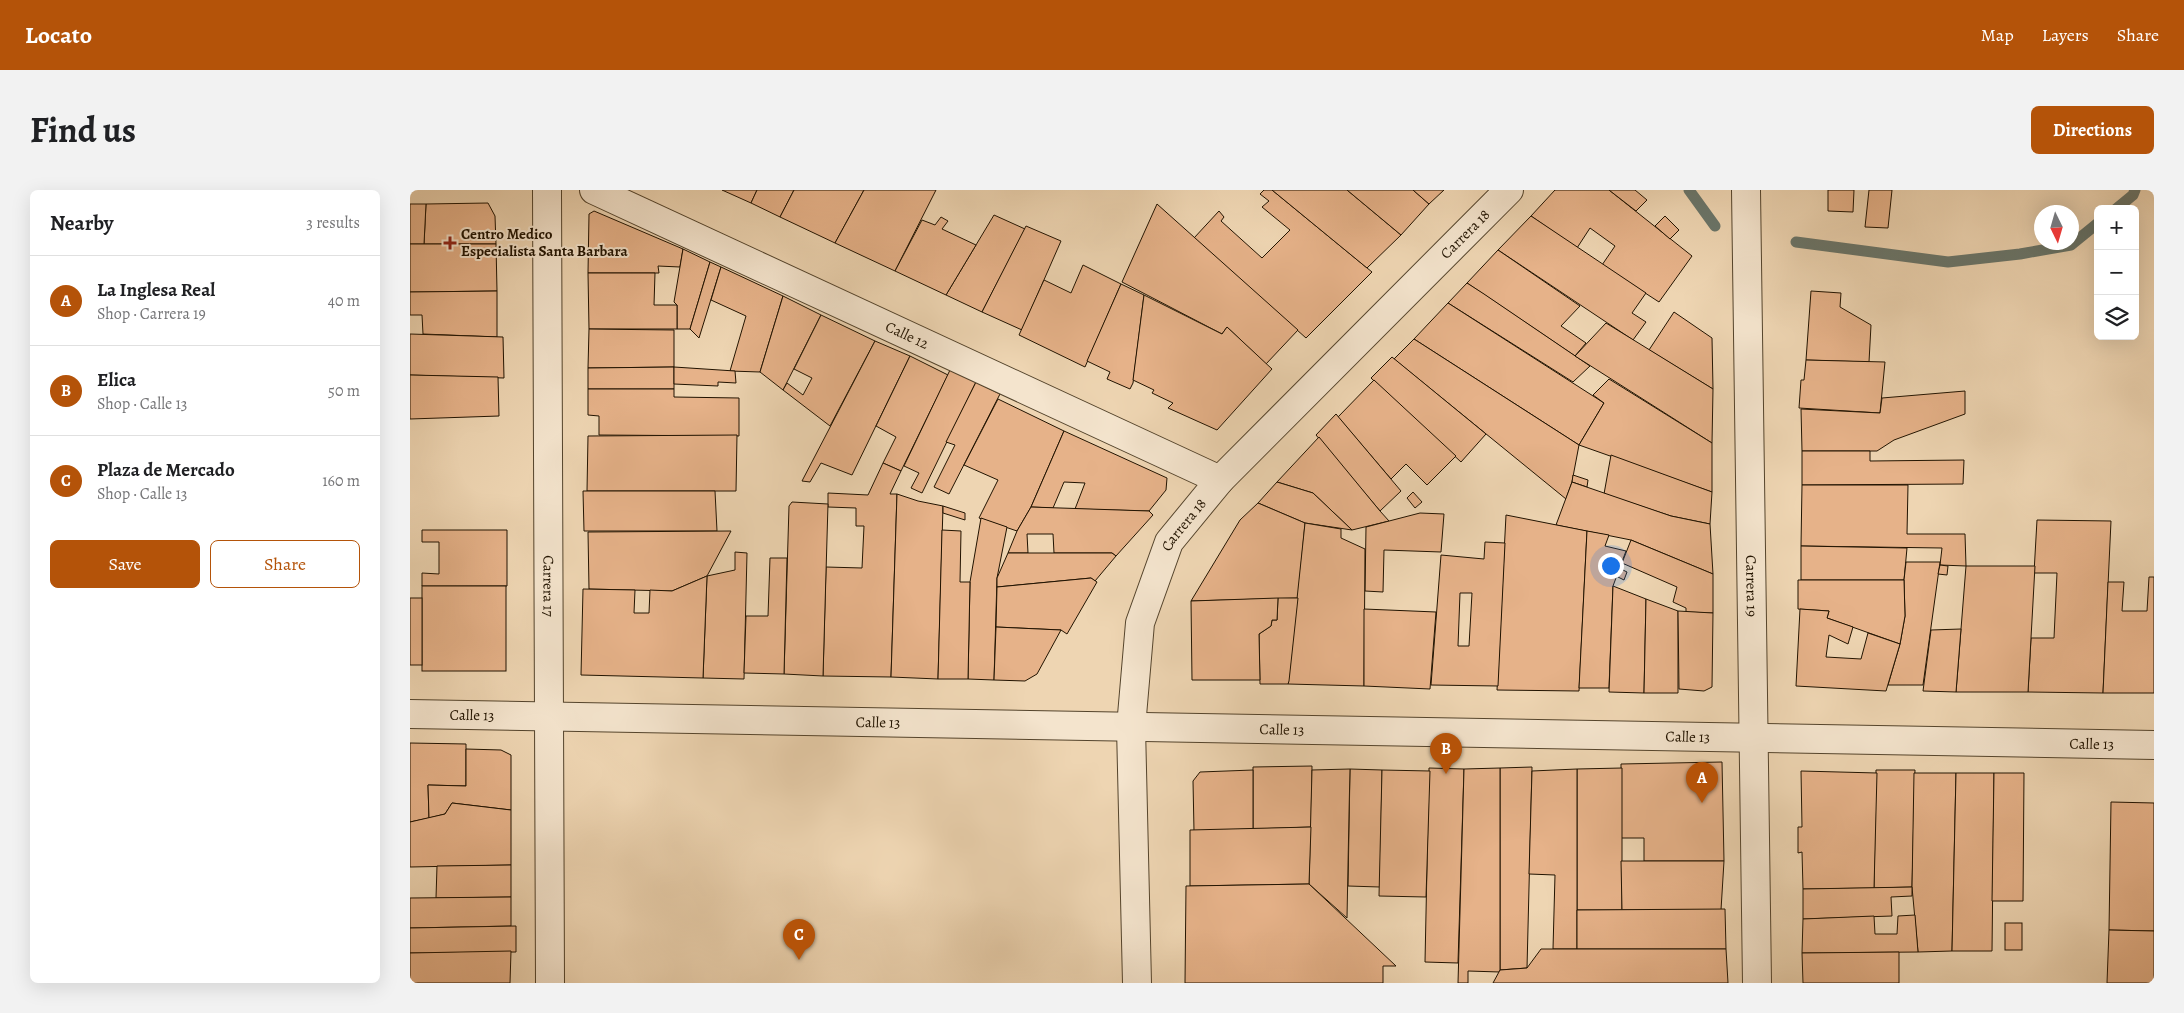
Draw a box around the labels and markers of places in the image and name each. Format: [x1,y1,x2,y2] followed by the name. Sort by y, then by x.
[461,224,628,261] place label: Centro Medico Especialista Santa Barbara
[443,236,457,250] marker: Centro Medico Especialista Santa Barbara
[1430,733,1462,774] pin: B
[1686,762,1718,803] pin: A
[783,919,815,960] pin: C

